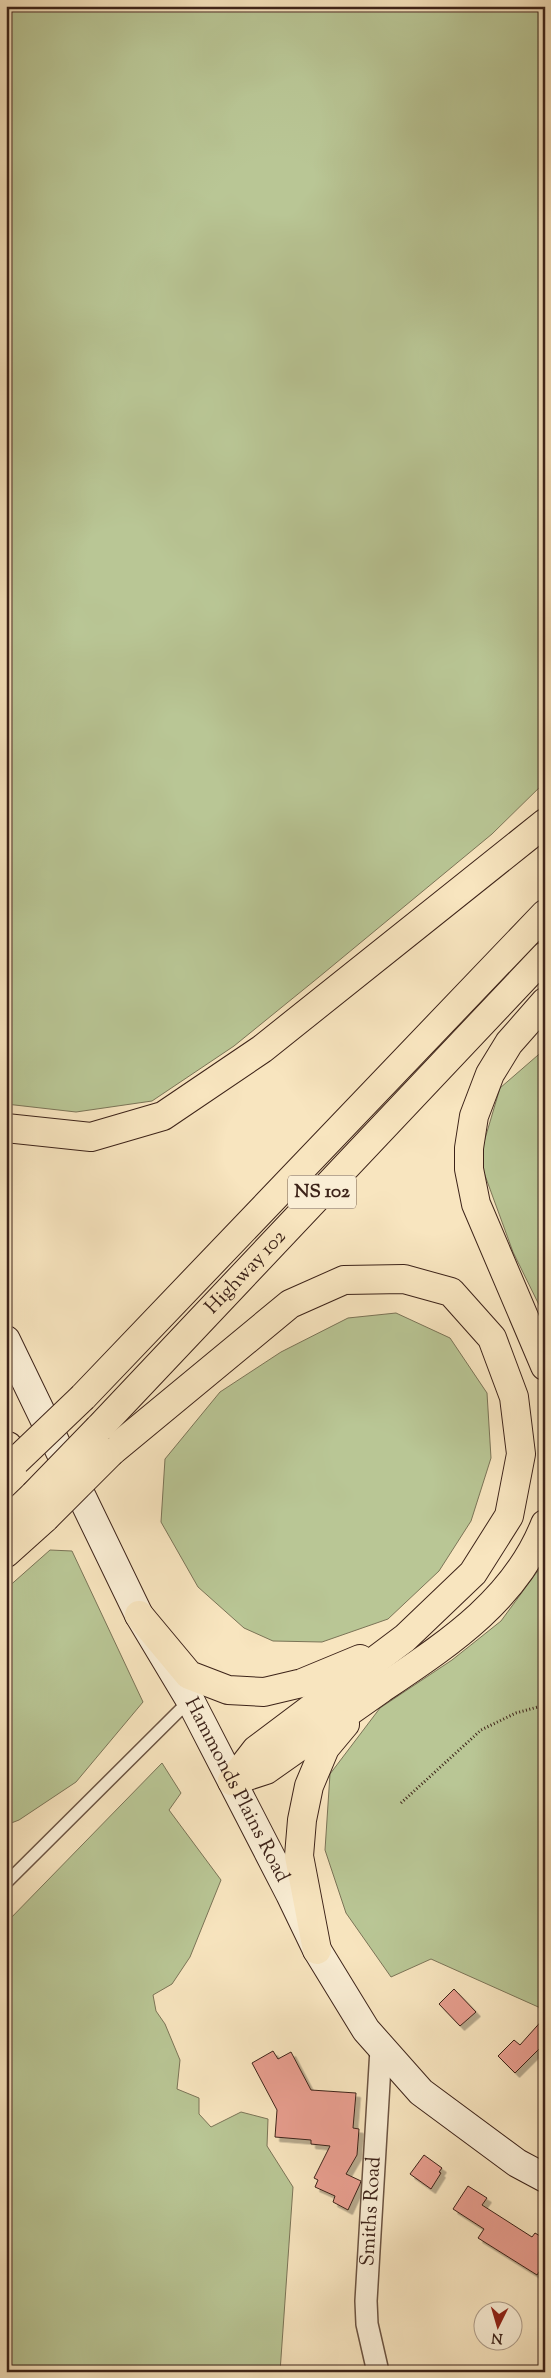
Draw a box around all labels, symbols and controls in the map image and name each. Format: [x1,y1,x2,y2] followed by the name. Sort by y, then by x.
[288,1176,356,1208] road number: NS 102
[199,1224,293,1321] street label: Highway 102
[177,1692,296,1888] street label: Hammonds Plains Road
[354,2156,389,2267] street label: Smiths Road
[474,2300,524,2350] north arrow
[491,2327,503,2347] text: N

